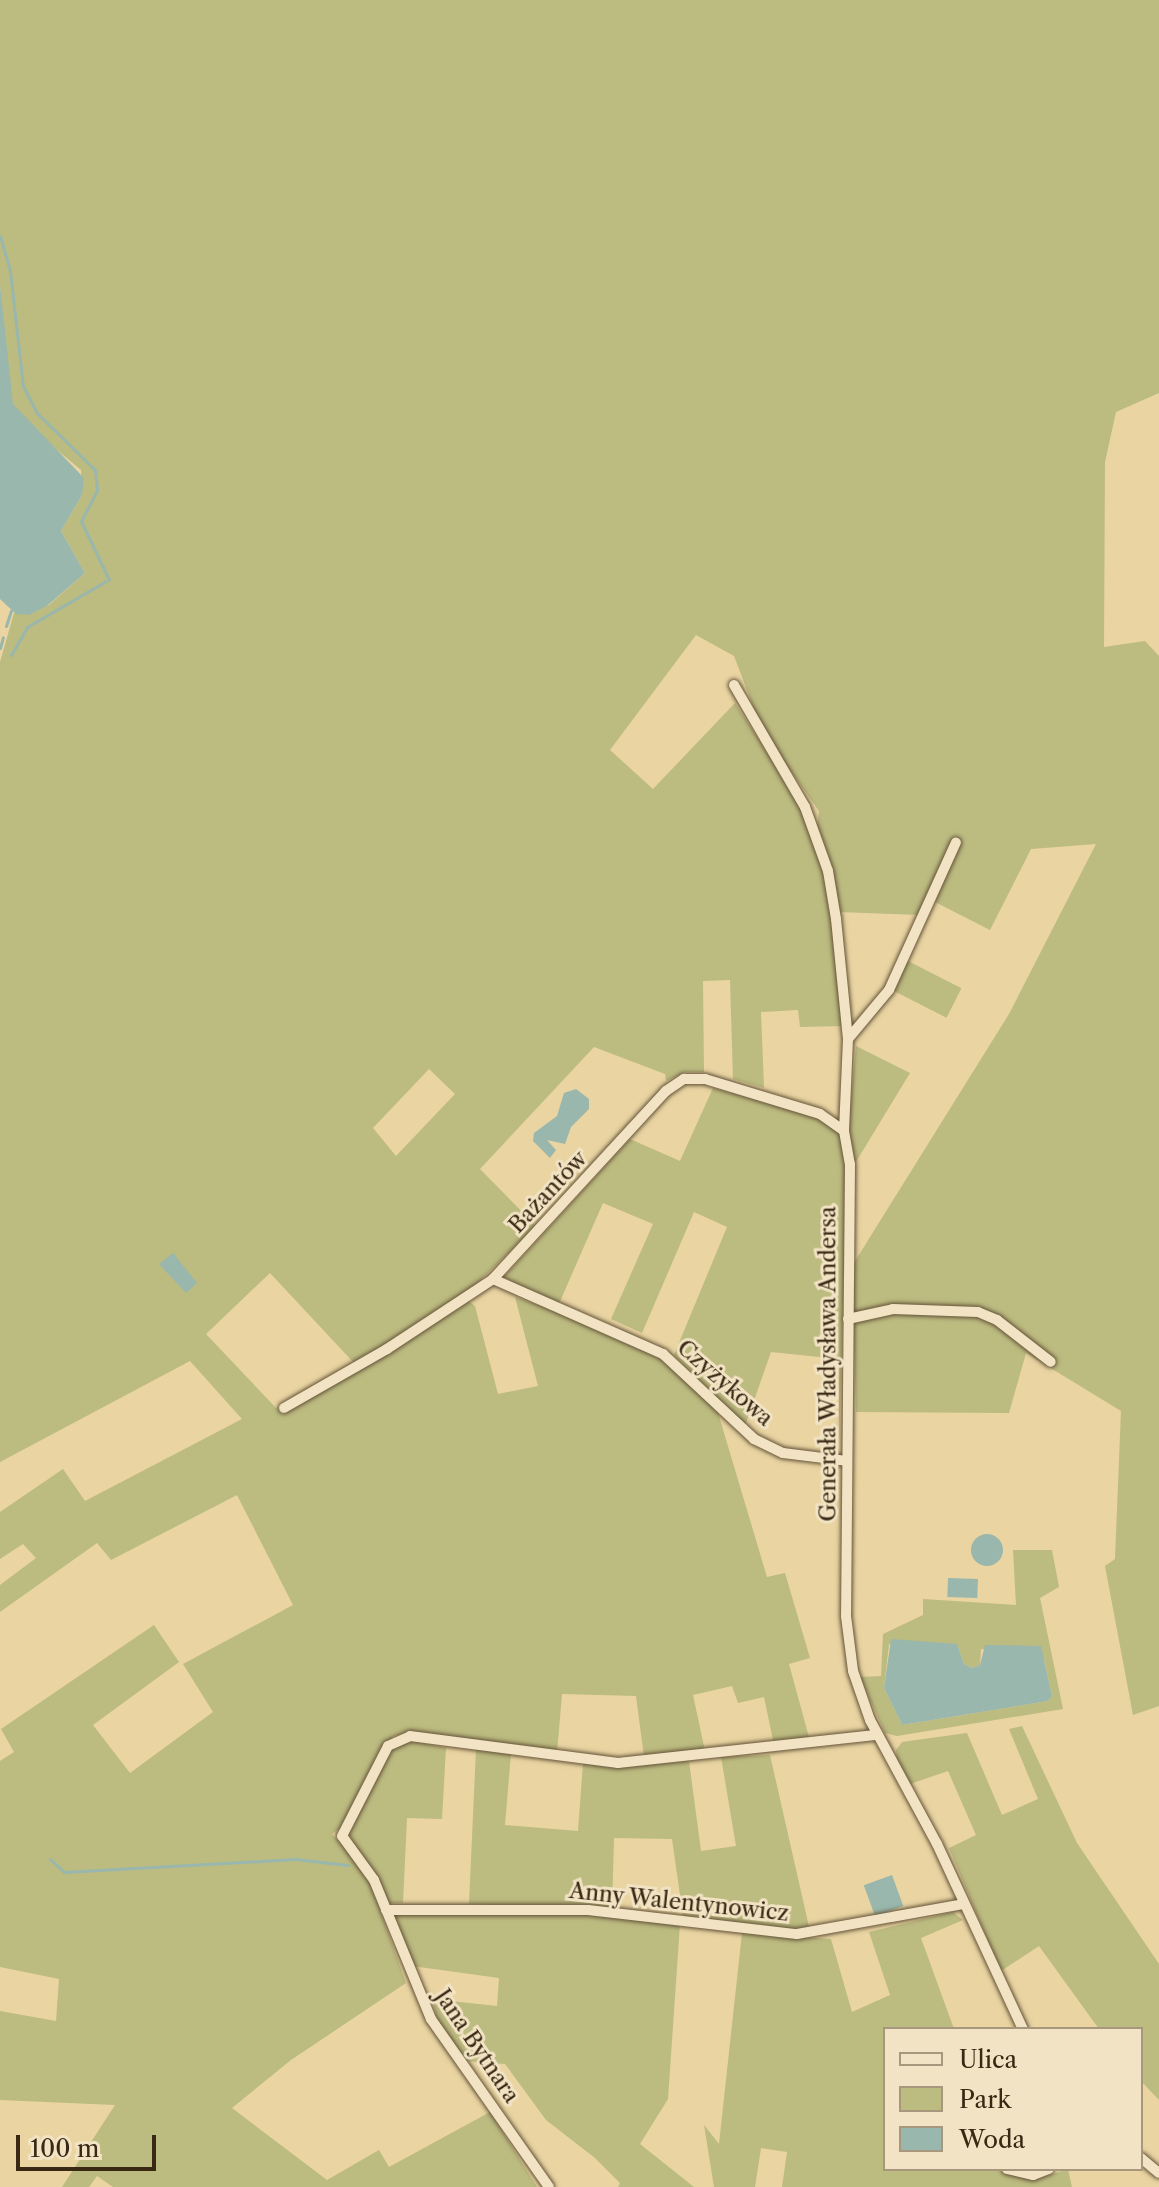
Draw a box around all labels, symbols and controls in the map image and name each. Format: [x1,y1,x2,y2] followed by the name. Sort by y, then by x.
[503,1146,593,1238] street label: Bażantów
[815,1205,841,1523] street label: Generała Władysława Andersa
[672,1334,778,1432] street label: Czyżykowa
[567,1877,791,1927] street label: Anny Walentynowicz
[429,1984,525,2108] street label: Jana Bytnara
[883,2027,1143,2171] legend
[959,2045,1017,2074] text: Ulica
[959,2085,1011,2114] text: Park
[20,2119,160,2169] scale bar
[959,2125,1025,2154] text: Woda
[30,2134,99,2163] text: 100 m

